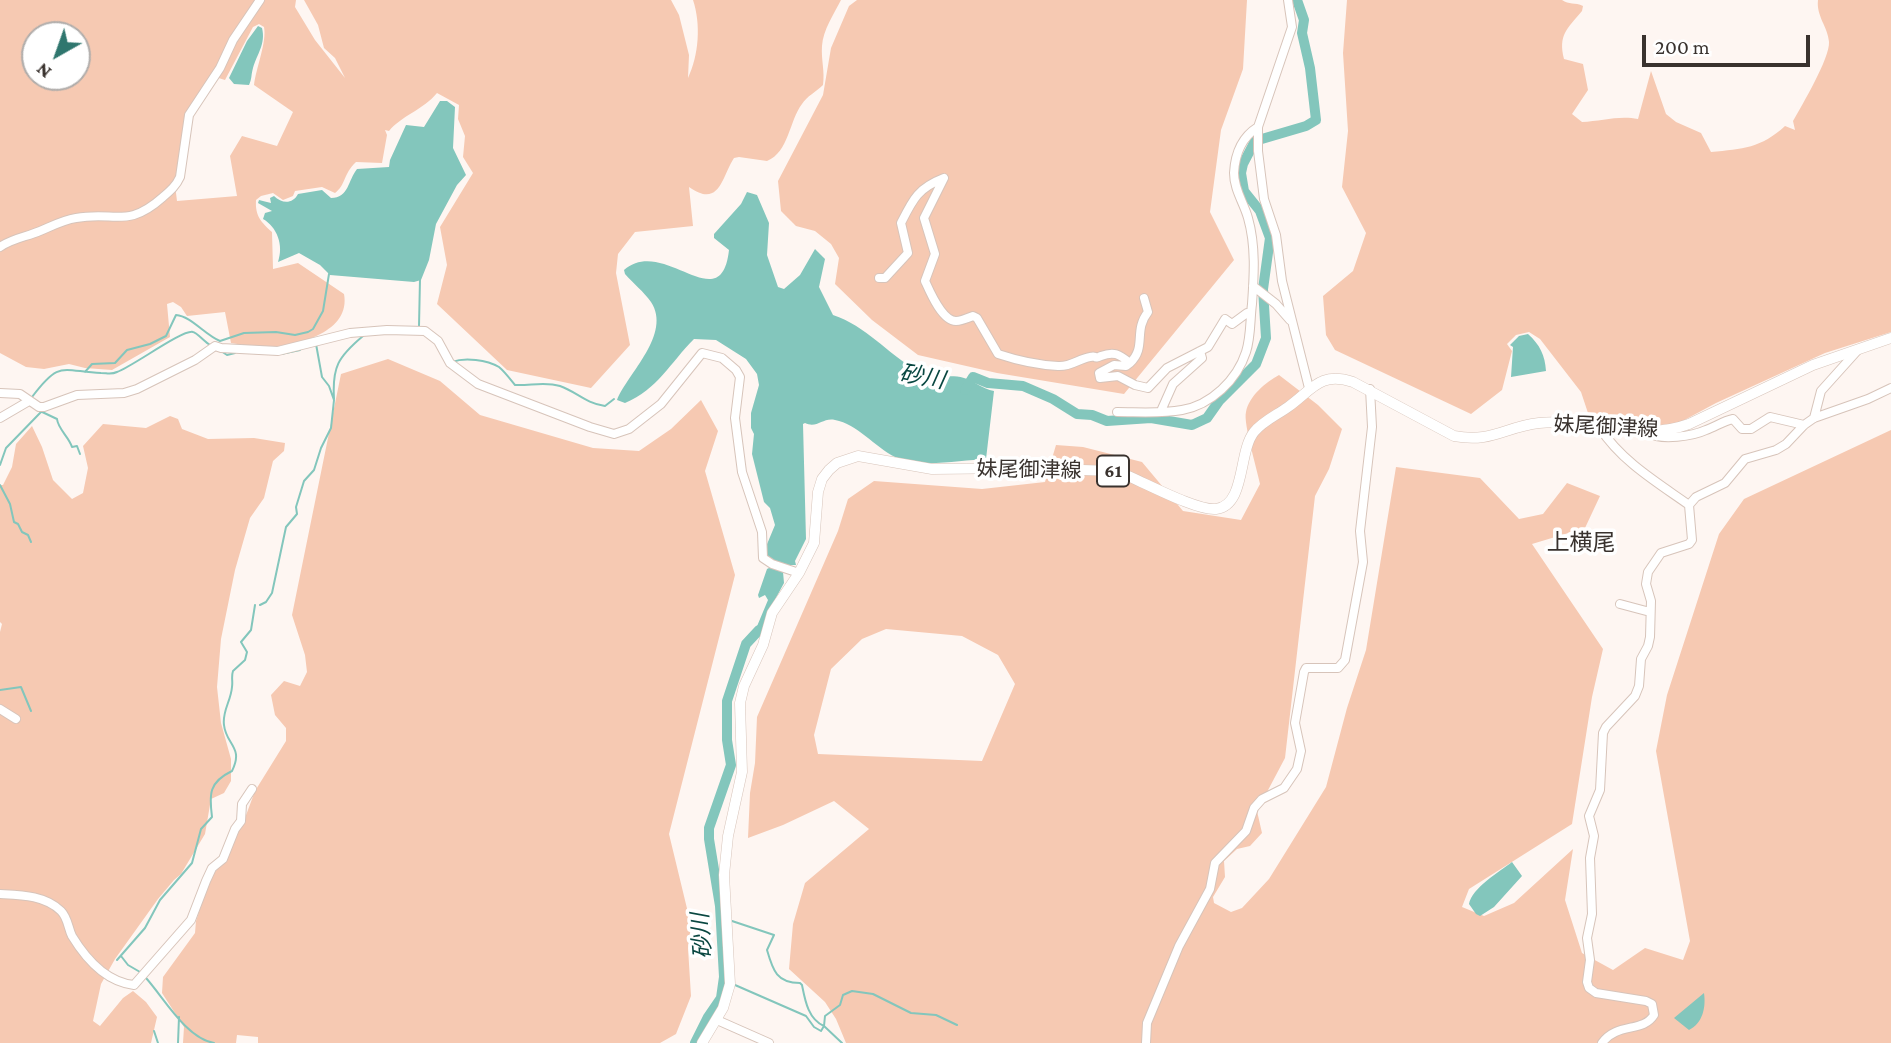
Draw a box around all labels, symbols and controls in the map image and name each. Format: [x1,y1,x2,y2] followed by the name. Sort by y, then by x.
[21,21,91,91] north arrow
[1646,21,1814,65] scale bar
[1655,35,1710,59] text: 200 m
[32,59,55,83] text: N
[897,359,947,395] water label: 砂川
[1553,412,1659,442] street label: 妹尾御津線
[976,456,1082,484] street label: 妹尾御津線
[1097,456,1129,486] road number: 61
[1547,529,1615,557] district label: 上横尾
[687,912,717,960] water label: 砂川

